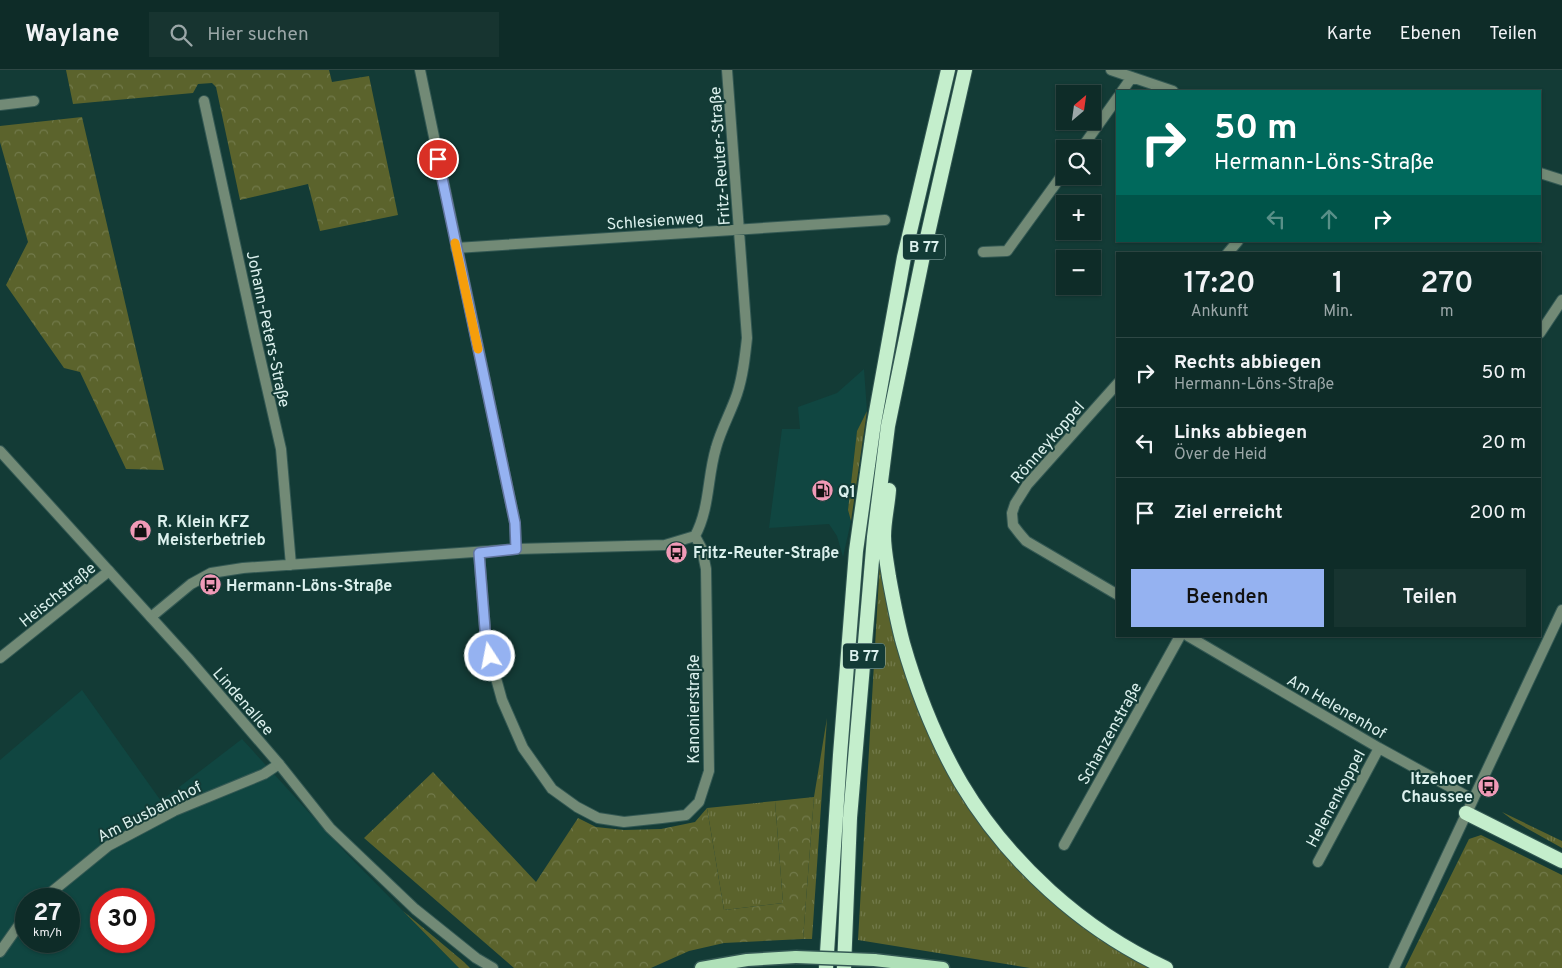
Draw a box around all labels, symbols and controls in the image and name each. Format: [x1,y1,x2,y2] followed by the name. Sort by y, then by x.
[149,12,499,57] search box
[25,20,119,50] text: Waylane
[167,21,195,49] icon: search
[207,23,309,47] text: Hier suchen
[1327,23,1372,46] text: Karte
[1400,23,1461,46] text: Ebenen
[1489,23,1537,46] text: Teilen
[1056,85,1101,130] north arrow
[1056,85,1101,295] map controls
[706,86,736,226] street label: Fritz-Reuter-Straße
[1214,107,1298,151] text: 50 m
[1131,110,1196,175] icon: right
[417,138,459,180] pin
[1056,140,1101,185] button: search
[424,145,452,173] icon: arrive
[1214,150,1434,177] text: Hermann-Löns-Straße
[1056,195,1101,240] button: +
[1262,205,1290,233] icon: left
[1315,205,1343,233] icon: ahead
[1368,205,1396,233] icon: right
[606,209,704,235] street label: Schlesienweg
[903,234,945,260] road number: B 77
[241,249,293,409] street label: Johann-Peters-Straße
[1056,250,1101,295] button: −
[1183,266,1256,303] text: 17:20
[1332,266,1344,303] text: 1
[1420,266,1474,303] text: 270
[1191,302,1248,322] text: Ankunft
[1323,302,1353,322] text: Min.
[1440,302,1454,322] text: m
[1174,351,1322,375] text: Rechts abbiegen
[1131,359,1159,387] icon: right
[1481,361,1526,385] text: 50 m
[1174,375,1334,395] text: Hermann-Löns-Straße
[1007,398,1090,489] street label: Rönneykoppel
[1174,421,1307,445] text: Links abbiegen
[1131,429,1159,457] icon: left
[1482,431,1526,455] text: 20 m
[1174,445,1267,465] text: Över de Heid
[810,479,834,503] fuel station icon: Q1
[838,483,856,503] place label: Q1
[1131,499,1159,527] icon: arrive
[1174,501,1283,525] text: Ziel erreicht
[1470,501,1526,525] text: 200 m
[157,513,266,551] place label: R. Klein KFZ Meisterbetrieb
[129,518,153,542] shop icon: R. Klein KFZ Meisterbetrieb
[665,540,689,564] bus stop icon: Fritz-Reuter-Straße
[693,544,839,564] place label: Fritz-Reuter-Straße
[16,559,101,633] street label: Heischstraße
[1131,569,1324,627] button: Beenden
[1334,569,1526,627] button: Teilen
[198,573,222,597] bus stop icon: Hermann-Löns-Straße
[226,577,392,597] place label: Hermann-Löns-Straße
[463,629,515,681] position arrow
[843,644,885,668] road number: B 77
[685,654,705,764] street label: Kanonierstraße
[208,664,277,740] street label: Lindenallee
[1283,671,1390,745] street label: Am Helenenhof
[1074,679,1147,789] street label: Schanzenstraße
[1303,747,1371,851] street label: Helenenkoppel
[1401,770,1473,808] place label: Itzehoer Chaussee
[1477,775,1501,799] bus stop icon: Itzehoer Chaussee
[94,778,206,848] street label: Am Busbahnhof
[90,888,155,953] speed limit sign: 30
[33,898,62,930] text: 27
[33,925,62,941] text: km/h

